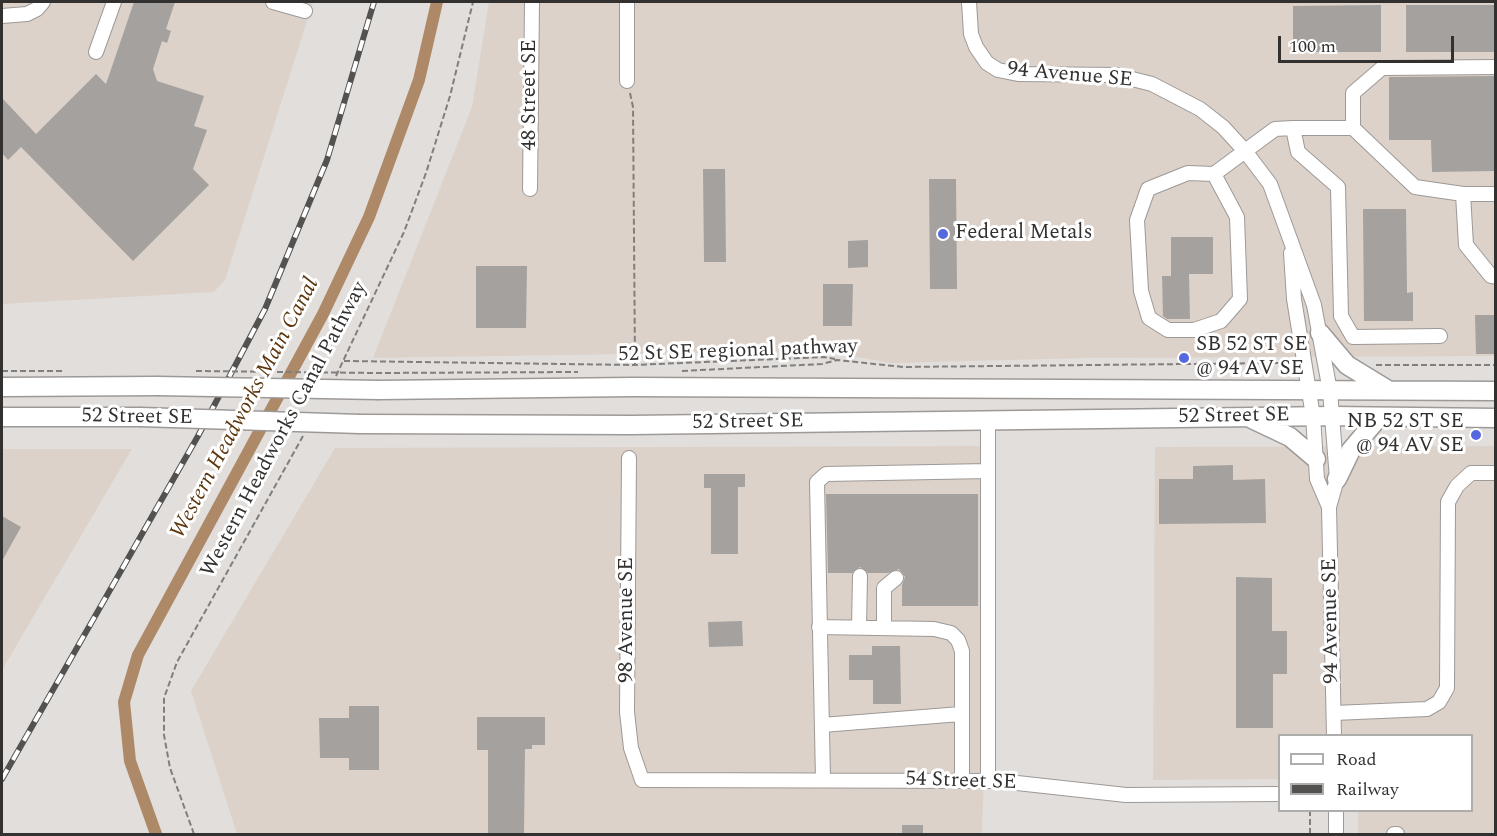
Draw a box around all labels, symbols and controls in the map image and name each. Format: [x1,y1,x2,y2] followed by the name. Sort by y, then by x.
[1281,24,1456,62] scale bar
[1289,33,1336,60] text: 100 m
[518,39,544,151] street label: 48 Street SE
[1006,58,1134,94] street label: 94 Avenue SE
[955,221,1093,247] place label: Federal Metals
[936,227,950,241] marker: Federal Metals
[166,274,326,544] water label: Western Headworks Main Canal
[196,278,374,582] street label: Western Headworks Canal Pathway
[1196,333,1308,383] place label: SB 52 ST SE @ 94 AV SE
[618,335,858,369] street label: 52 St SE regional pathway
[1177,351,1191,365] marker: SB 52 ST SE @ 94 AV SE
[1178,403,1290,431] street label: 52 Street SE
[81,404,193,432] street label: 52 Street SE
[692,409,804,437] street label: 52 Street SE
[1347,410,1464,460] place label: NB 52 ST SE @ 94 AV SE
[1469,428,1483,442] marker: NB 52 ST SE @ 94 AV SE
[615,557,641,683] street label: 98 Avenue SE
[1318,558,1346,684] street label: 94 Avenue SE
[1278,734,1473,812] legend
[1336,746,1377,773] text: Road
[905,767,1017,797] street label: 54 Street SE
[1336,776,1399,803] text: Railway

